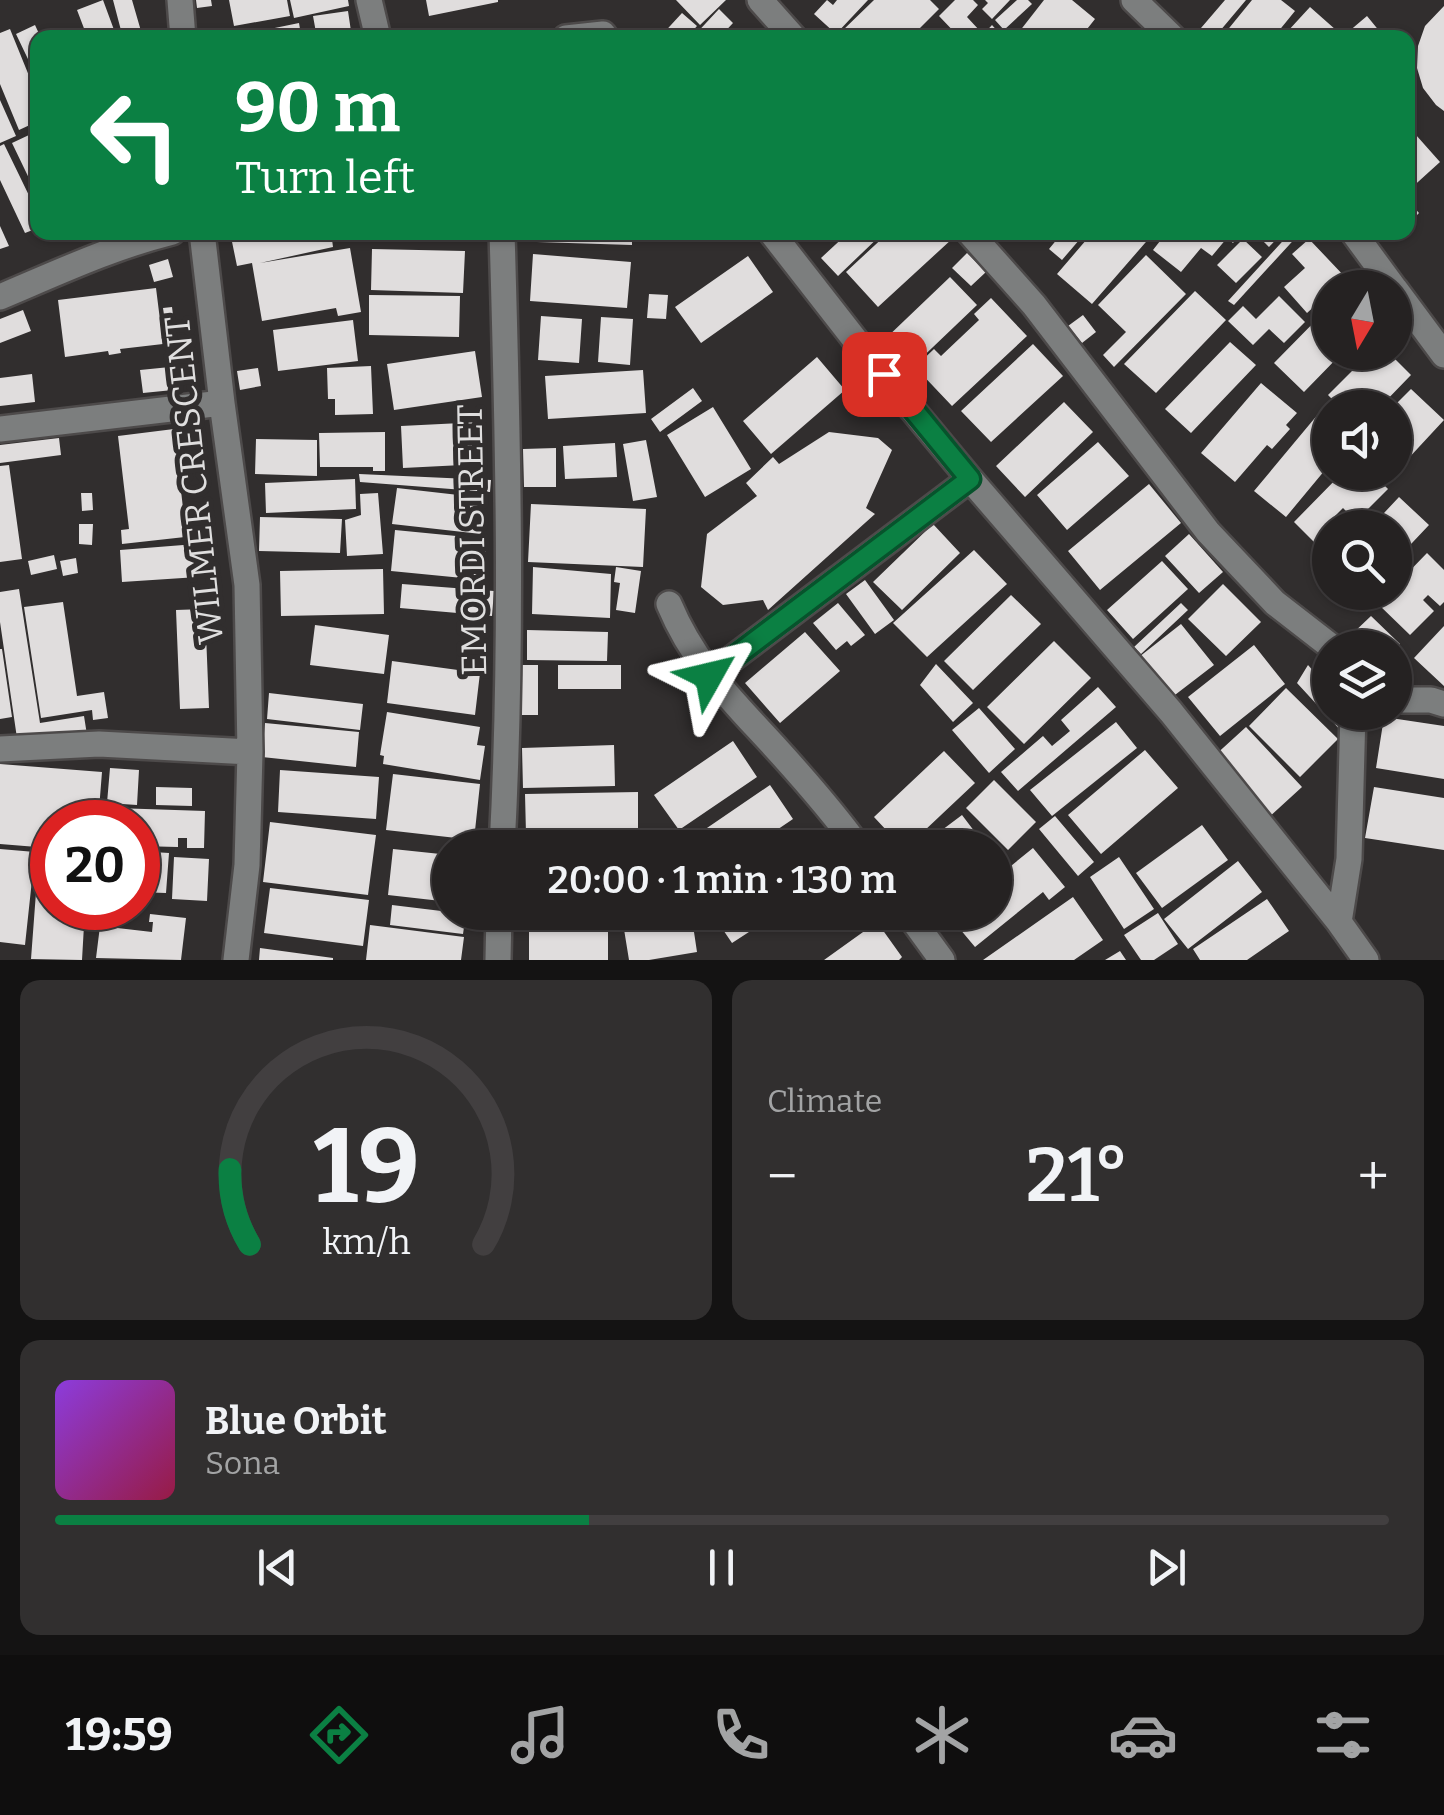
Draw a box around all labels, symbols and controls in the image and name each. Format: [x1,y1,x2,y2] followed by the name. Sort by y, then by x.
[235,66,400,150] text: 90 m
[70,70,200,200] icon: left
[235,151,415,205] text: Turn left
[1312,270,1412,370] north arrow
[1312,270,1412,730] map controls
[156,314,232,646] street label: WILMER CRESCENT
[842,332,927,417] pin
[857,347,912,402] icon: arrive
[1312,390,1412,490] button: sound
[449,404,495,676] street label: EMORDI STREET
[1312,510,1412,610] button: search
[657,624,761,728] position arrow
[1312,630,1412,730] button: layers
[30,800,160,930] speed limit sign: 20
[548,857,897,903] text: 20:00 · 1 min · 130 m
[767,1082,882,1120] text: Climate
[313,1105,419,1230] text: 19
[1026,1131,1129,1221] text: 21°
[767,1144,797,1210] text: −
[1358,1144,1389,1210] text: +
[322,1221,410,1263] text: km/h
[205,1398,387,1444] text: Blue Orbit
[205,1444,280,1482] text: Sona
[250,1540,305,1595] icon: previous
[694,1540,749,1595] icon: pause
[1139,1540,1194,1595] icon: next
[304,1700,374,1770] icon: directions
[505,1700,575,1770] icon: music
[706,1700,776,1770] icon: phone
[907,1700,977,1770] icon: climate
[1108,1700,1178,1770] icon: car
[1308,1700,1378,1770] icon: filters
[65,1708,173,1762] text: 19:59

